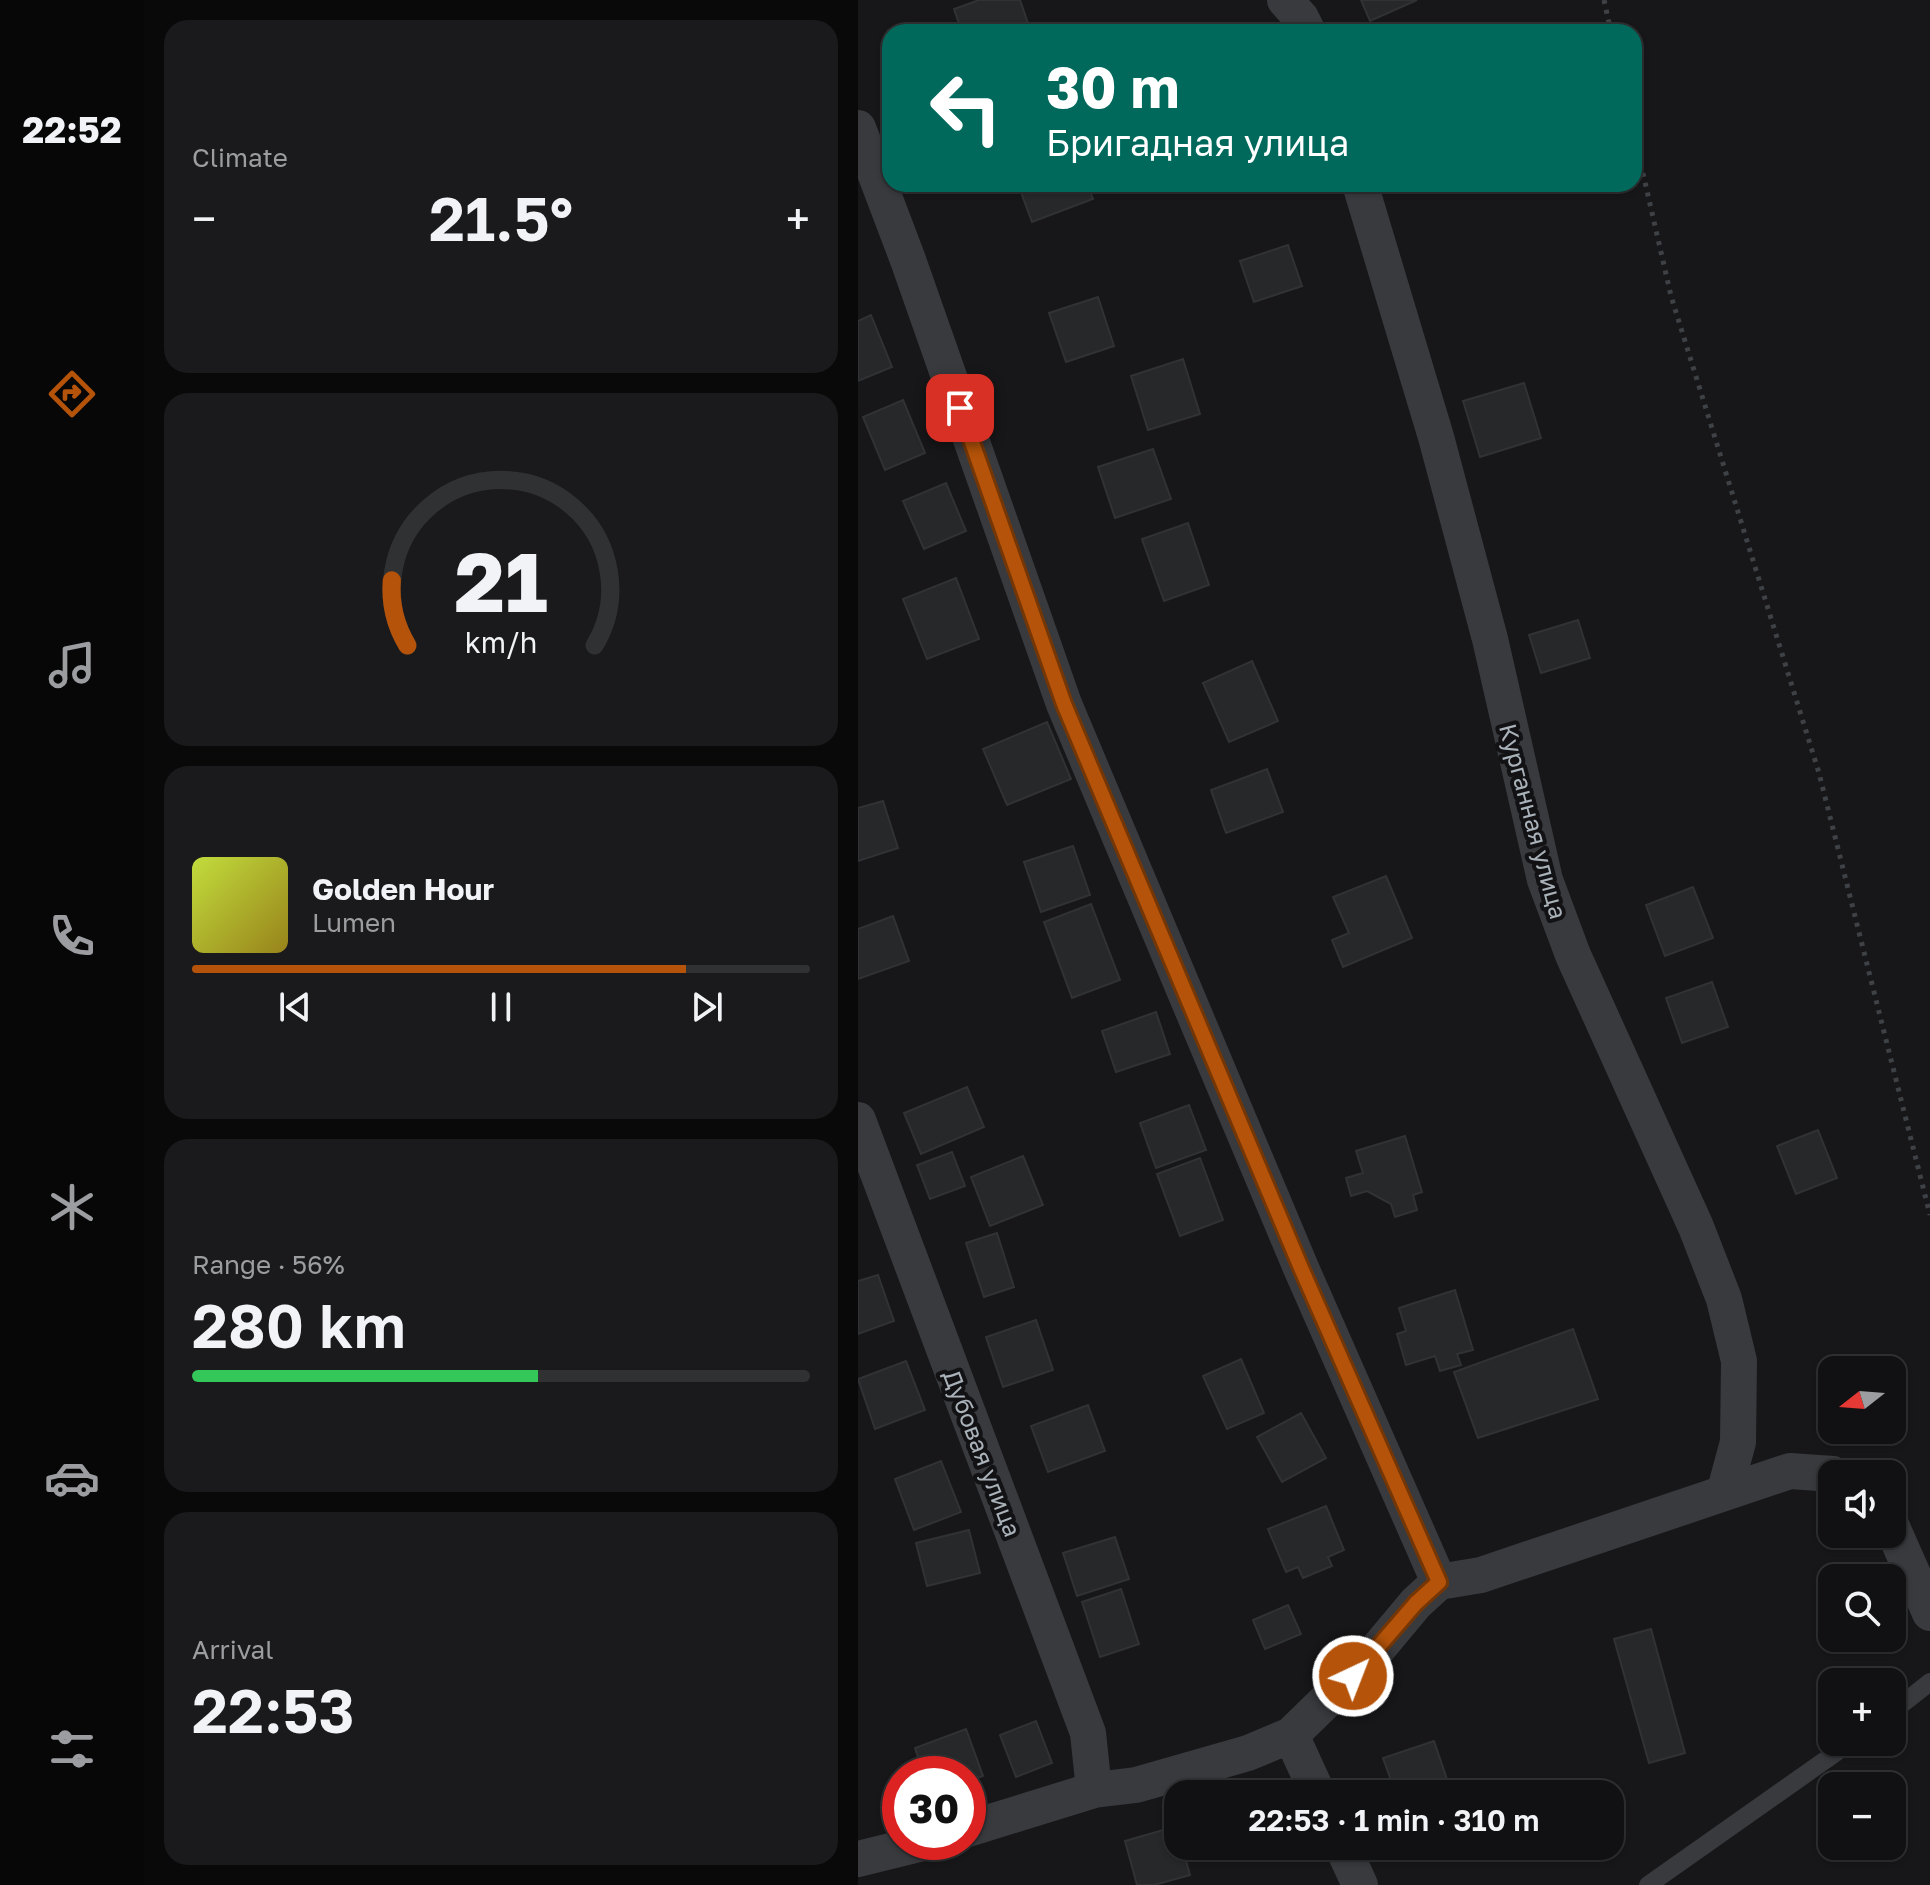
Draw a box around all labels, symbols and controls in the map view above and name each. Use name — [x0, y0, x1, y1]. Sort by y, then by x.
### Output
text: 30 m — [1046, 53, 1180, 120]
icon: left — [914, 56, 1018, 160]
text: 22:52 — [22, 108, 122, 151]
text: Бригадная улица — [1046, 121, 1349, 164]
text: Climate — [192, 142, 288, 173]
text: 21.5° — [429, 182, 573, 254]
text: − — [192, 192, 216, 245]
text: + — [786, 192, 810, 245]
icon: directions — [44, 366, 100, 422]
pin — [926, 374, 994, 442]
icon: arrive — [938, 386, 982, 430]
text: 21 — [454, 529, 548, 629]
text: km/h — [465, 625, 537, 659]
icon: music — [44, 637, 100, 693]
street label: Курганная улица — [1494, 720, 1574, 922]
text: Golden Hour — [312, 871, 494, 907]
text: Lumen — [312, 907, 396, 938]
icon: phone — [44, 908, 100, 964]
icon: previous — [273, 985, 317, 1029]
icon: pause — [479, 985, 523, 1029]
icon: next — [685, 985, 729, 1029]
icon: climate — [44, 1179, 100, 1235]
text: Range · 56% — [192, 1249, 345, 1280]
text: 280 km — [192, 1289, 406, 1361]
north arrow — [1818, 1356, 1906, 1444]
map controls — [1818, 1356, 1906, 1860]
street label: Дубовая улица — [938, 1366, 1028, 1540]
icon: car — [44, 1450, 100, 1506]
button: sound — [1818, 1460, 1906, 1548]
button: search — [1818, 1564, 1906, 1652]
text: Arrival — [192, 1634, 273, 1665]
position arrow — [1311, 1634, 1395, 1718]
button: + — [1818, 1668, 1906, 1756]
text: 22:53 — [192, 1674, 355, 1746]
icon: filters — [44, 1721, 100, 1777]
speed limit sign: 30 — [882, 1756, 986, 1860]
button: − — [1818, 1772, 1906, 1860]
text: 22:53 · 1 min · 310 m — [1248, 1802, 1540, 1838]

